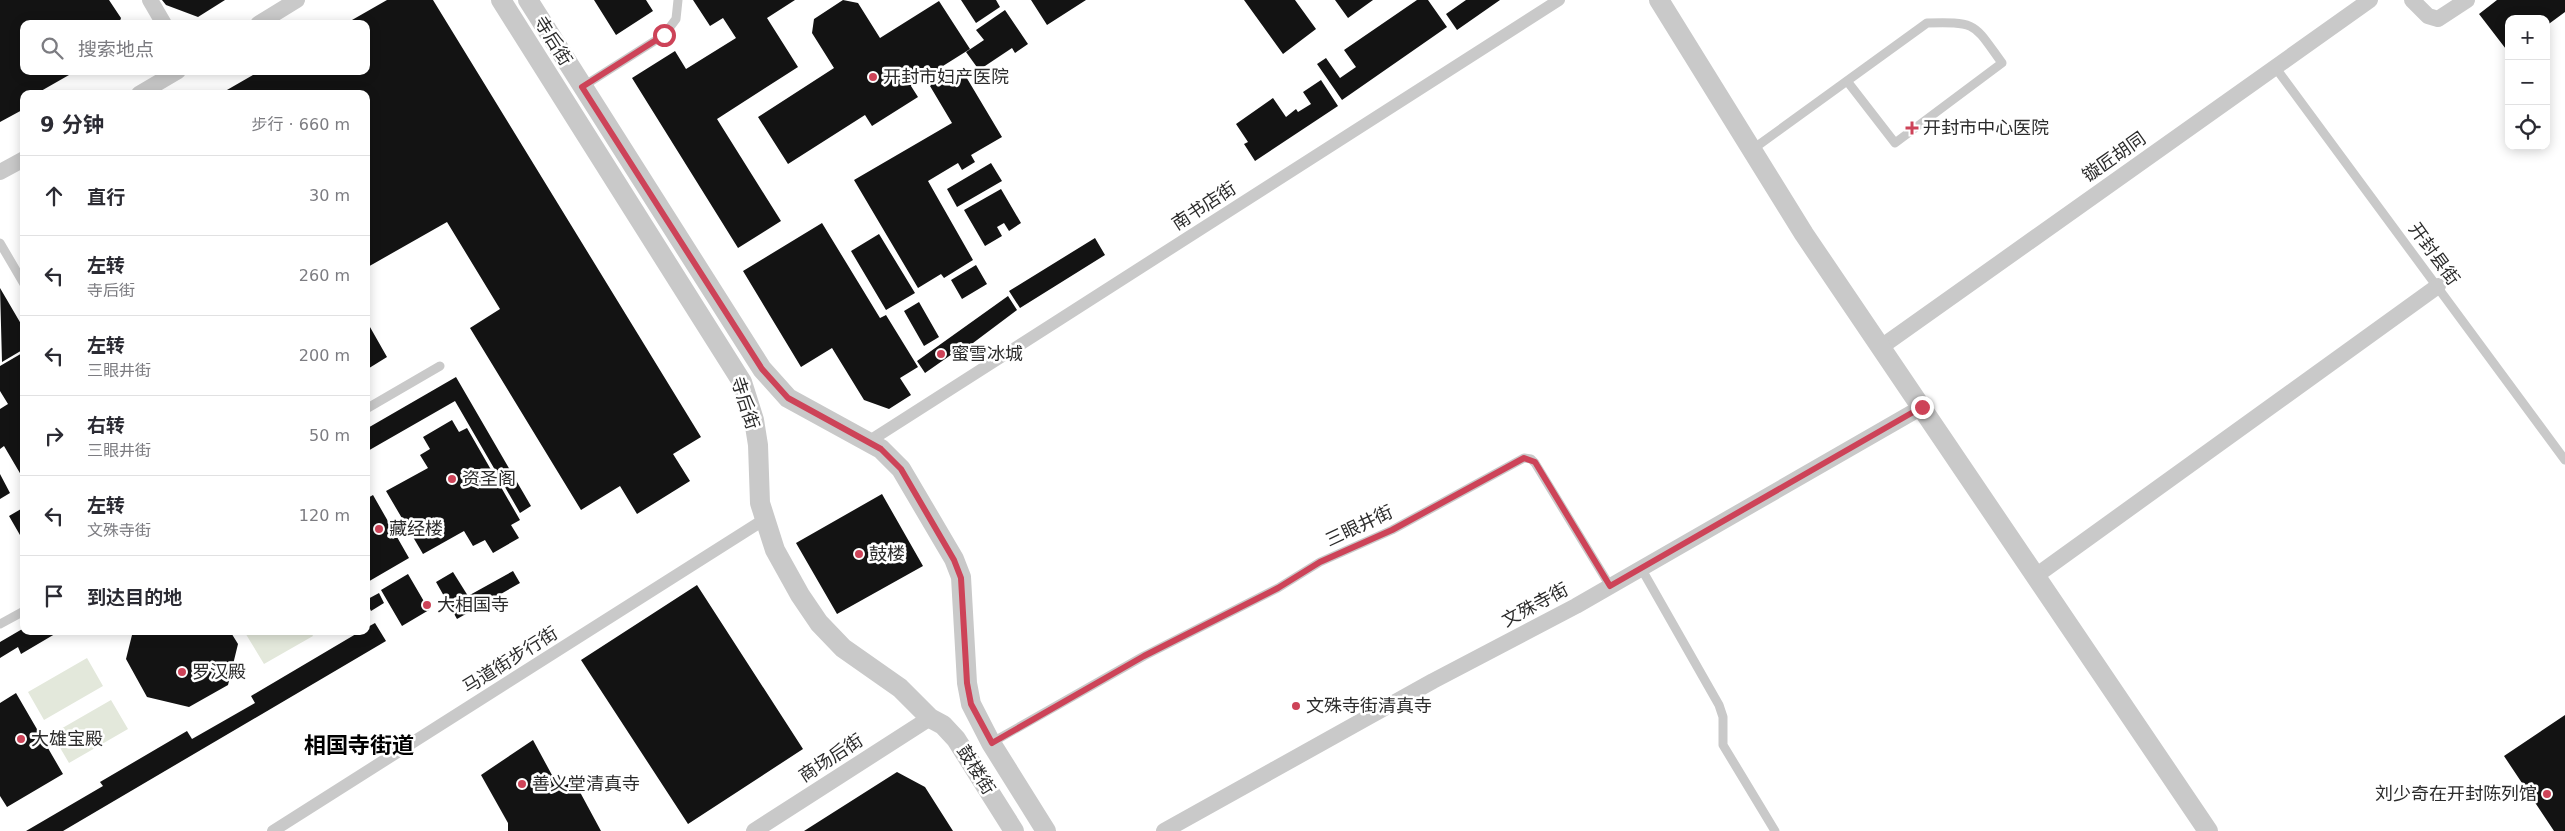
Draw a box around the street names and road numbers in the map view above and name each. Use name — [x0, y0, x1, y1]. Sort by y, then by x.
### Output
street label: 寺后街 — [530, 12, 577, 69]
street label: 镟匠胡同 — [2078, 127, 2149, 186]
street label: 南书店街 — [1168, 177, 1240, 234]
street label: 开封县街 — [2405, 218, 2464, 289]
street label: 寺后街 — [727, 374, 764, 432]
street label: 三眼井街 — [1322, 501, 1396, 550]
street label: 文殊寺街 — [1498, 578, 1571, 631]
street label: 马道街步行街 — [458, 622, 561, 697]
street label: 商场后街 — [795, 729, 867, 786]
street label: 鼓楼街 — [953, 741, 1000, 798]

